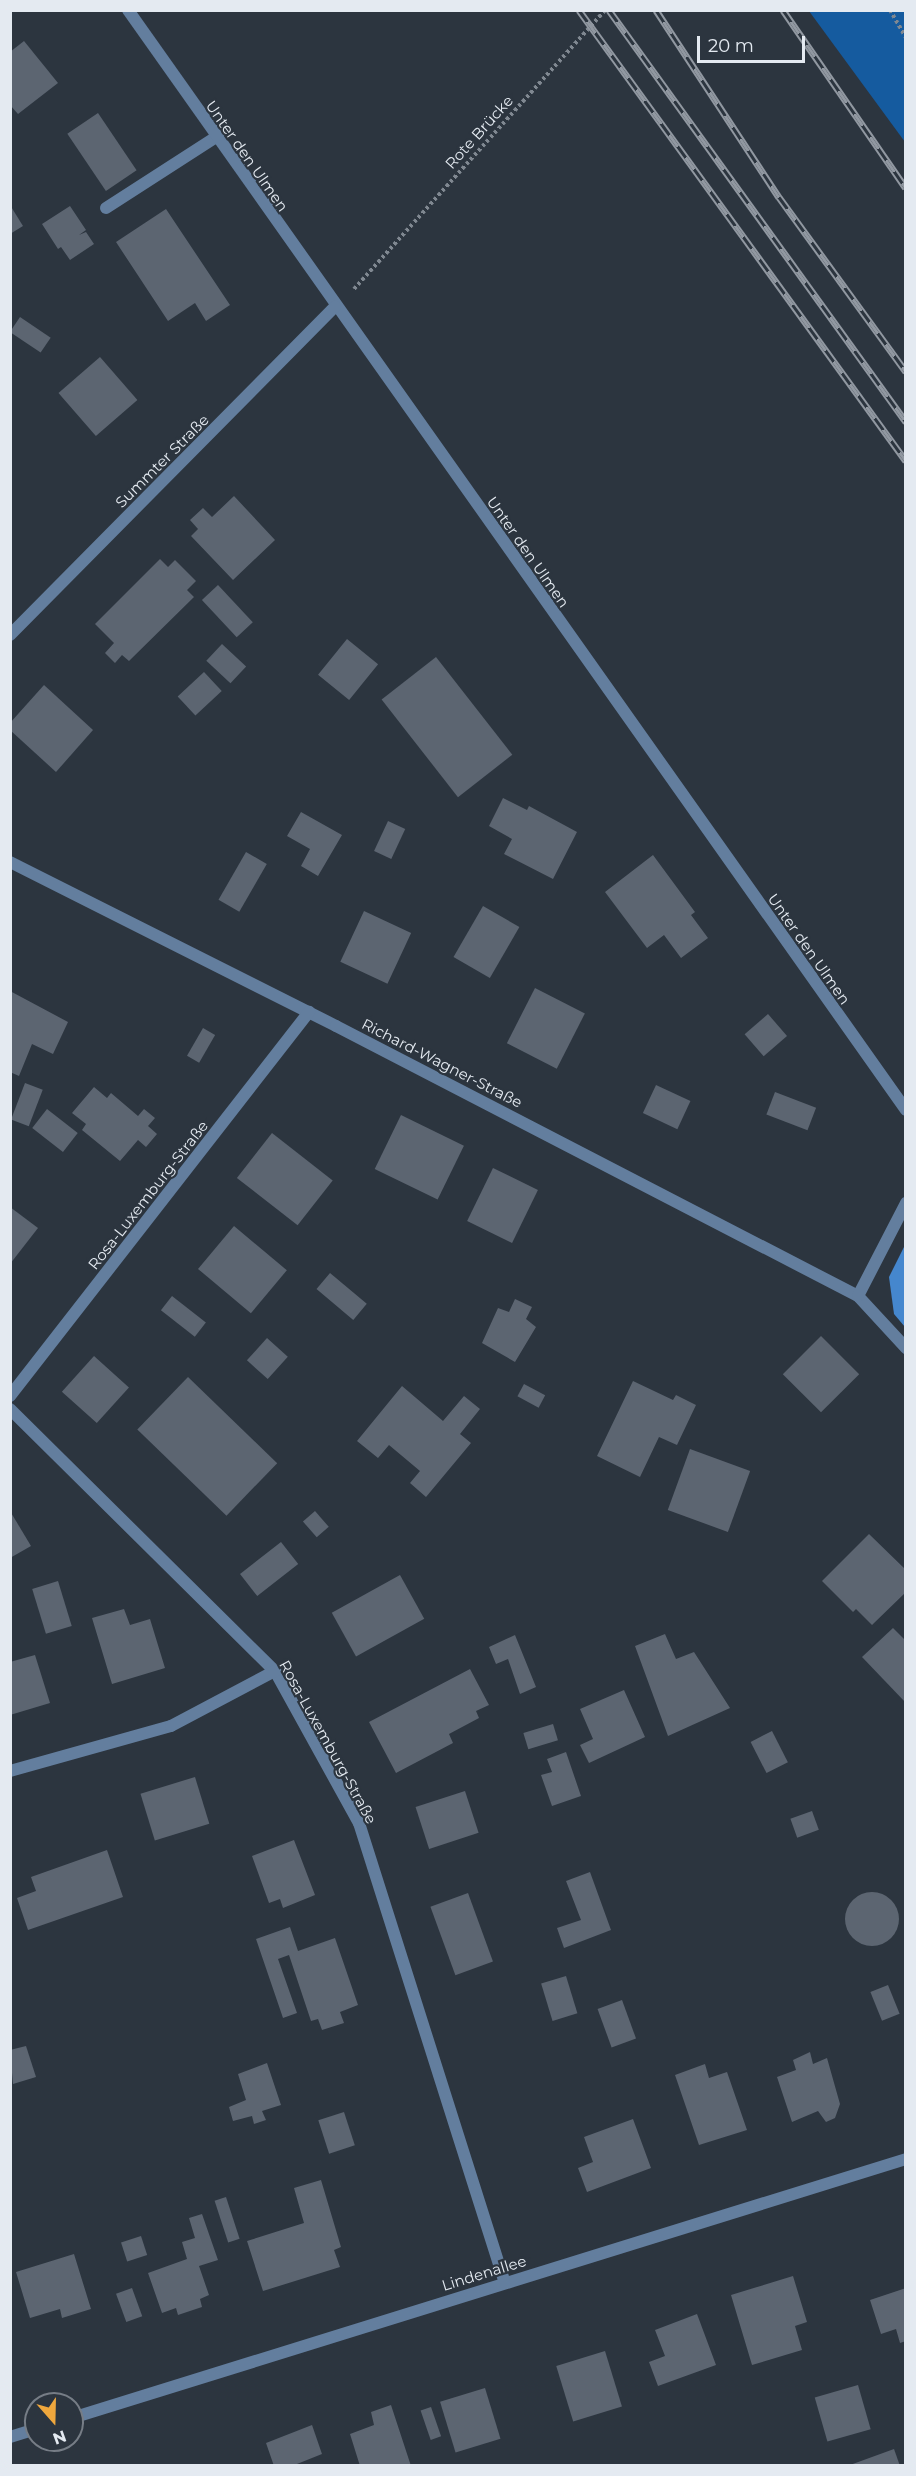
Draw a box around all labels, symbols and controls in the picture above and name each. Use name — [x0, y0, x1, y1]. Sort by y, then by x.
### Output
scale bar — [700, 24, 808, 62]
text: 20 m — [708, 35, 754, 57]
street label: Rote Brücke — [441, 92, 517, 172]
street label: Unter den Ulmen — [202, 97, 292, 215]
street label: Summter Straße — [112, 411, 212, 511]
street label: Unter den Ulmen — [483, 493, 573, 611]
street label: Unter den Ulmen — [764, 890, 854, 1008]
street label: Richard-Wagner-Straße — [359, 1015, 525, 1111]
street label: Rosa-Luxemburg-Straße — [84, 1117, 212, 1273]
street label: Rosa-Luxemburg-Straße — [275, 1657, 381, 1827]
street label: Lindenallee — [440, 2252, 528, 2294]
north arrow — [24, 2392, 84, 2452]
text: N — [50, 2426, 69, 2449]

